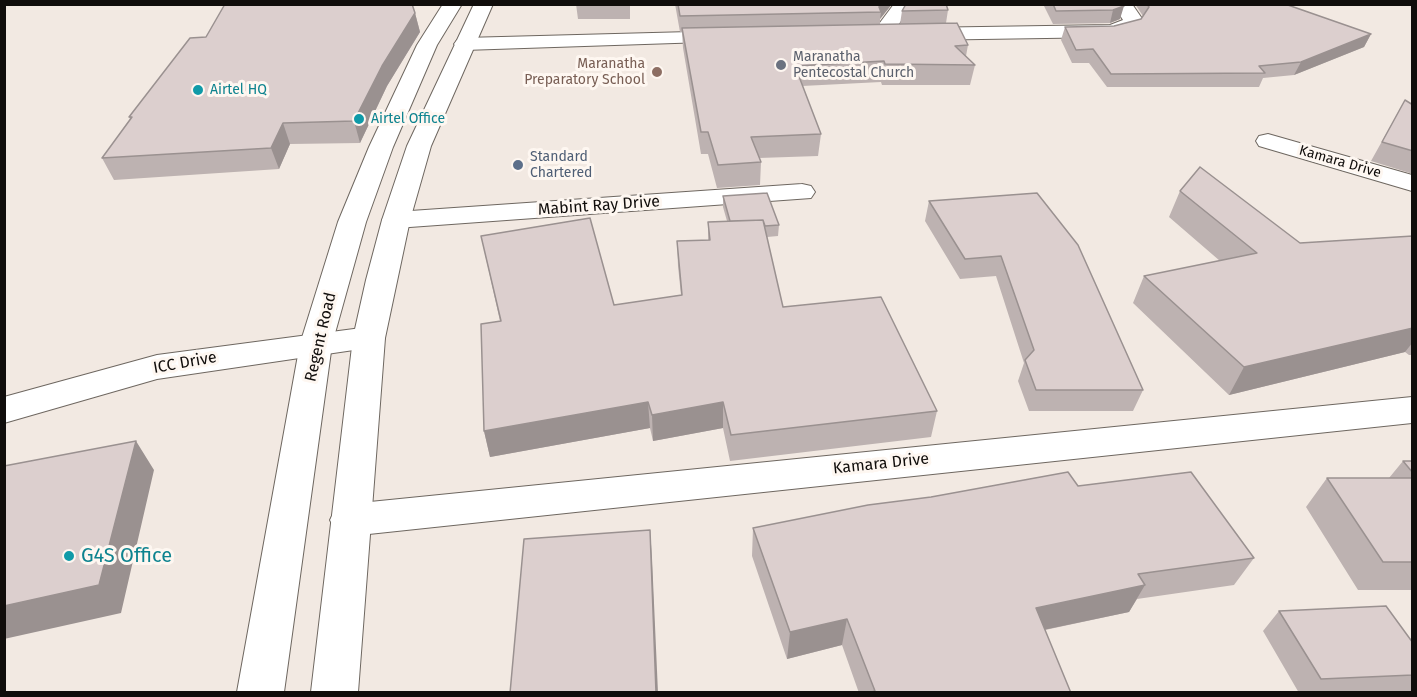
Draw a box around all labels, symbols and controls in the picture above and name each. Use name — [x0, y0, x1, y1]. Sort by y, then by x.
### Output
place label: Maranatha Pentecostal Church — [793, 49, 914, 82]
place label: Maranatha Preparatory School — [524, 56, 645, 88]
marker: Maranatha Pentecostal Church — [774, 58, 788, 72]
marker: Maranatha Preparatory School — [650, 65, 664, 79]
place label: Airtel HQ — [210, 82, 267, 98]
marker: Airtel HQ — [191, 83, 205, 97]
place label: Airtel Office — [371, 111, 445, 127]
marker: Airtel Office — [352, 112, 366, 126]
street label: Kamara Drive — [1297, 142, 1383, 182]
place label: Standard Chartered — [530, 149, 592, 182]
marker: Standard Chartered — [511, 158, 525, 172]
street label: Mabint Ray Drive — [537, 192, 661, 220]
street label: Regent Road — [301, 290, 341, 384]
street label: ICC Drive — [152, 348, 218, 378]
street label: Kamara Drive — [832, 449, 930, 479]
place label: G4S Office — [81, 544, 172, 568]
marker: G4S Office — [62, 549, 76, 563]

